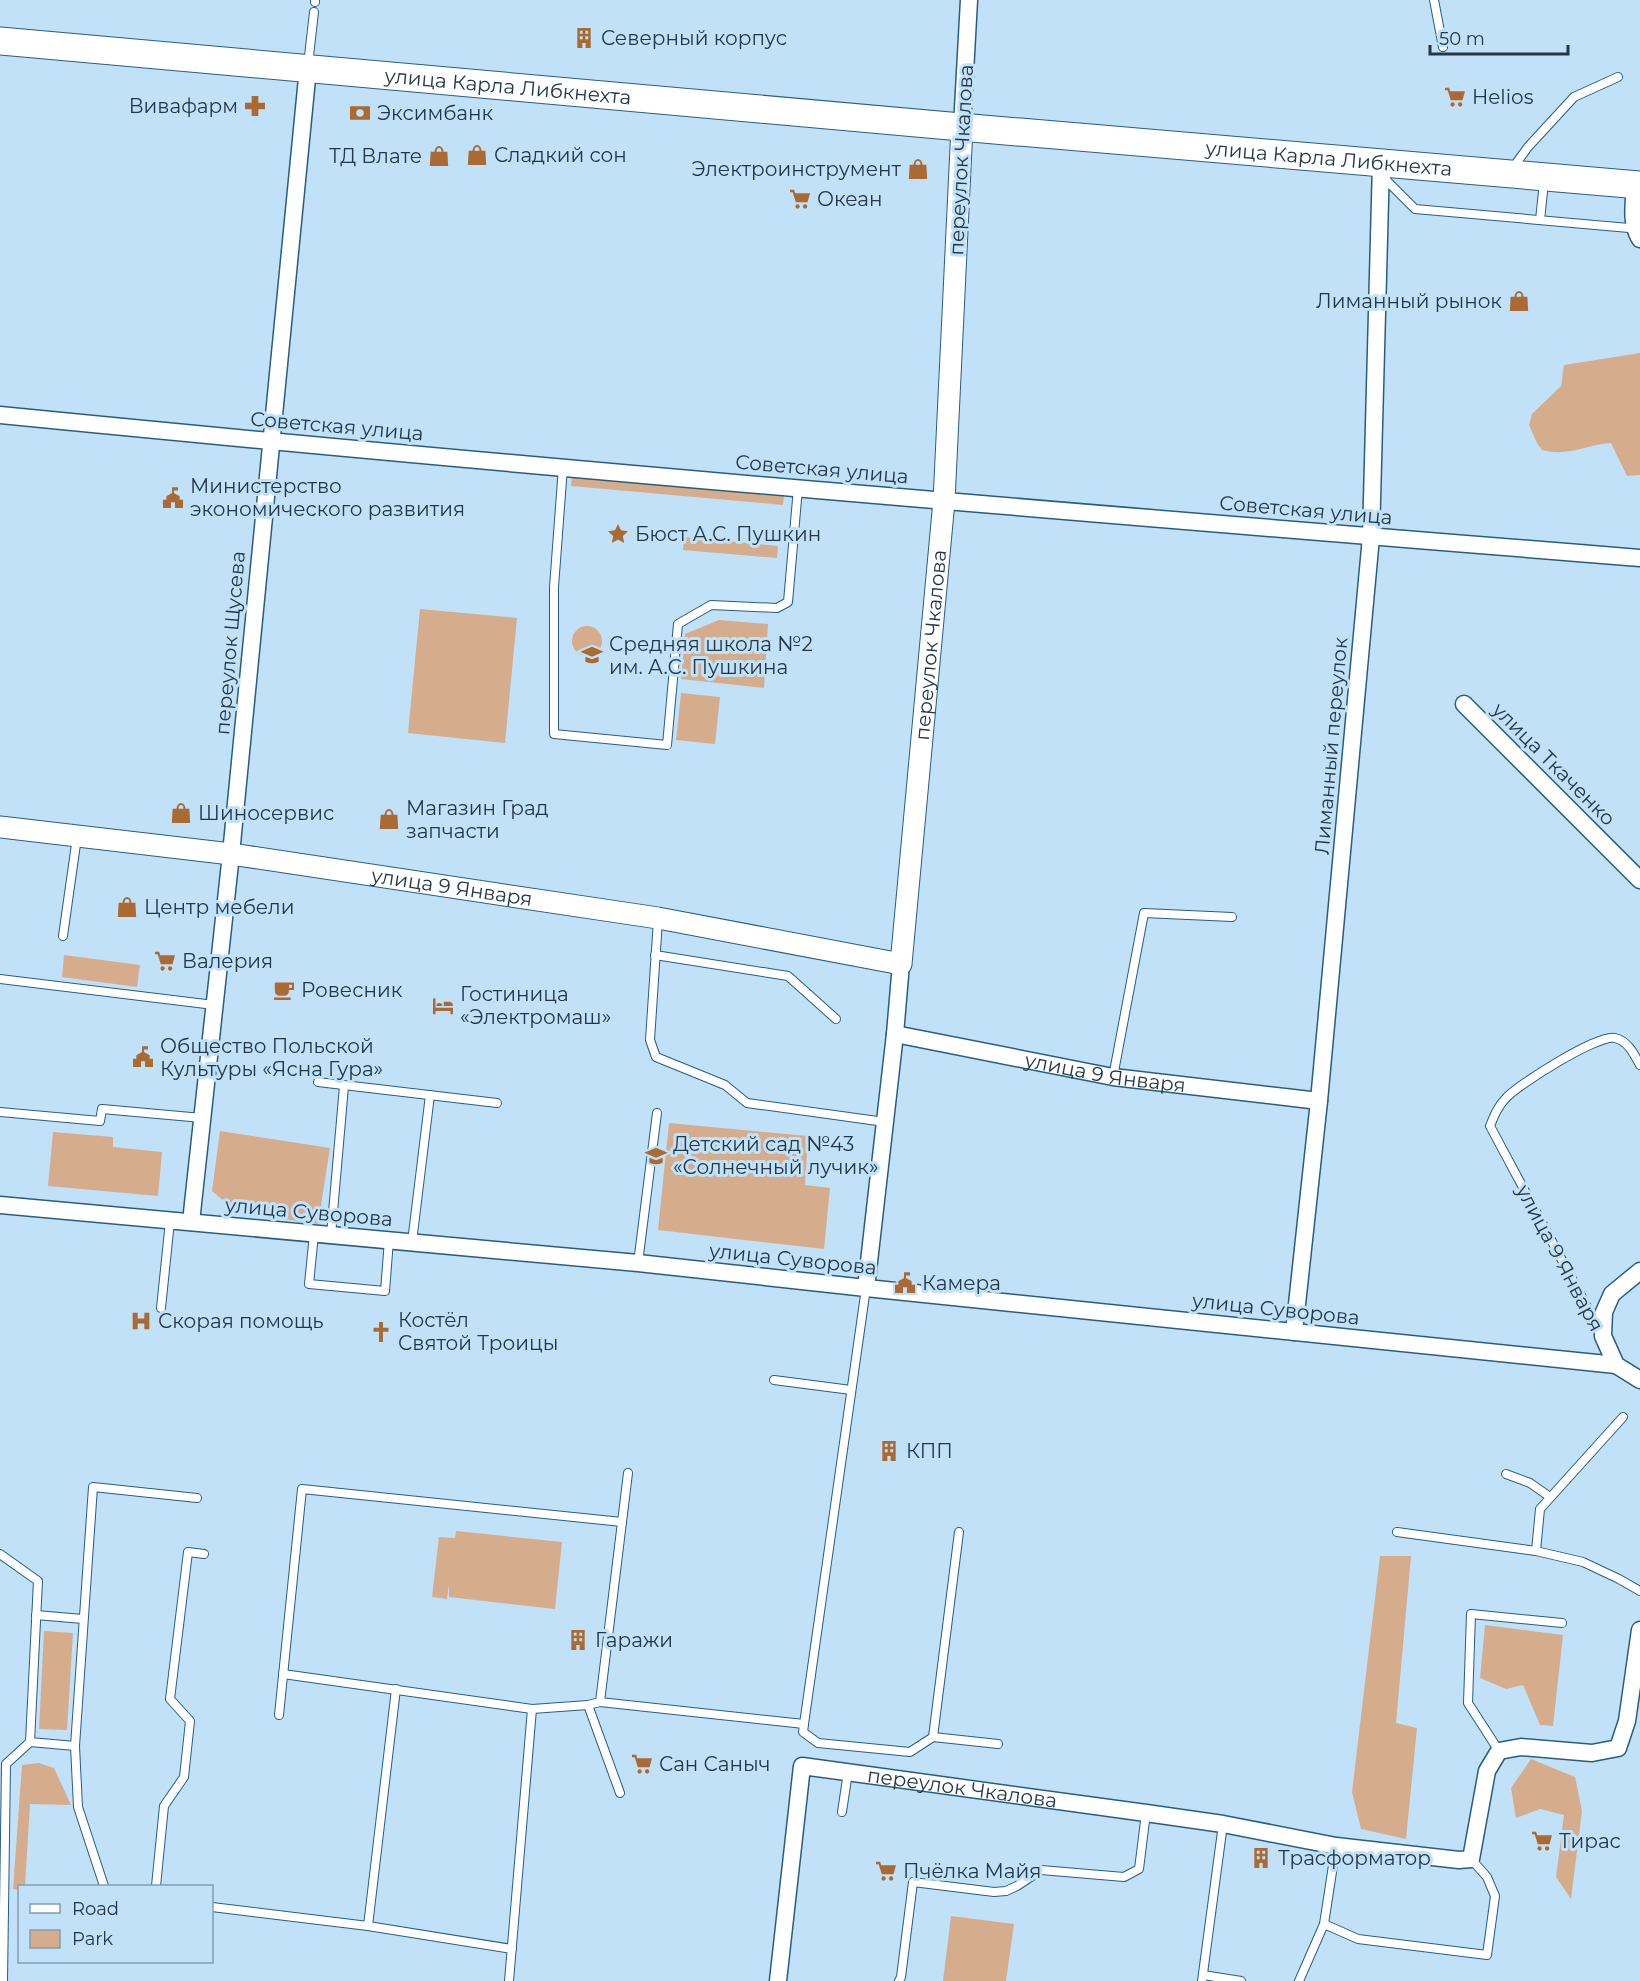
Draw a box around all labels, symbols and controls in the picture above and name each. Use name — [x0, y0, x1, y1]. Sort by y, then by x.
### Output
scale bar — [1430, 18, 1568, 56]
building icon: Северный корпус — [572, 26, 596, 50]
place label: Северный корпус — [601, 26, 787, 50]
text: 50 m — [1439, 28, 1485, 50]
street label: улица Карла Либкнехта — [383, 63, 632, 109]
street label: переулок Чкалова — [944, 64, 978, 256]
supermarket icon: Helios — [1443, 85, 1467, 109]
place label: Helios — [1472, 85, 1534, 109]
place label: Вивафарм — [129, 94, 238, 118]
pharmacy icon: Вивафарм — [243, 94, 267, 118]
bank icon: Эксимбанк — [348, 101, 372, 125]
place label: Эксимбанк — [377, 101, 493, 125]
street label: улица Карла Либкнехта — [1203, 136, 1453, 181]
shop icon: Сладкий сон — [465, 143, 489, 167]
place label: Сладкий сон — [494, 143, 627, 167]
place label: ТД Влате — [329, 144, 422, 168]
shop icon: ТД Влате — [427, 144, 451, 168]
place label: Электроинструмент — [691, 157, 902, 181]
shop icon: Электроинструмент — [906, 157, 930, 181]
supermarket icon: Океан — [788, 187, 812, 211]
place label: Океан — [817, 187, 883, 211]
place label: Лиманный рынок — [1316, 289, 1502, 313]
shop icon: Лиманный рынок — [1507, 289, 1531, 313]
street label: Советская улица — [249, 406, 425, 446]
street label: Советская улица — [734, 449, 910, 489]
place label: Министерство экономического развития — [190, 474, 465, 521]
public building icon: Министерство экономического развития — [161, 486, 185, 510]
street label: Советская улица — [1218, 490, 1394, 530]
place icon: Бюст А.С. Пушкин — [606, 522, 630, 546]
place label: Бюст А.С. Пушкин — [635, 522, 821, 546]
street label: переулок Чкалова — [910, 549, 951, 741]
street label: переулок Щусева — [210, 550, 250, 736]
place label: Средняя школа №2 им. А.С. Пушкина — [609, 632, 813, 679]
street label: Лиманный переулок — [1310, 636, 1352, 856]
school or university icon: Средняя школа №2 им. А.С. Пушкина — [580, 643, 604, 667]
street label: улица Ткаченко — [1487, 697, 1620, 830]
place label: Магазин Град запчасти — [406, 796, 549, 843]
shop icon: Шиносервис — [169, 801, 193, 825]
place label: Шиносервис — [198, 801, 334, 825]
shop icon: Магазин Град запчасти — [377, 807, 401, 831]
street label: улица 9 Января — [369, 863, 534, 911]
shop icon: Центр мебели — [115, 895, 139, 919]
place label: Центр мебели — [144, 895, 294, 919]
supermarket icon: Валерия — [153, 949, 177, 973]
place label: Валерия — [182, 949, 273, 973]
cafe icon: Ровесник — [272, 978, 296, 1002]
place label: Ровесник — [301, 978, 403, 1002]
place label: Гостиница «Электромаш» — [460, 982, 611, 1029]
hotel icon: Гостиница «Электромаш» — [431, 994, 455, 1018]
place label: Общество Польской Культуры «Ясна Гура» — [160, 1034, 383, 1081]
public building icon: Общество Польской Культуры «Ясна Гура» — [131, 1045, 155, 1069]
street label: улица 9 Января — [1022, 1048, 1187, 1097]
place label: Детский сад №43 «Солнечный лучик» — [673, 1132, 878, 1179]
school or university icon: Детский сад №43 «Солнечный лучик» — [644, 1144, 668, 1168]
street label: улица 9 Января — [1511, 1180, 1609, 1335]
street label: улица Суворова — [223, 1193, 394, 1231]
street label: улица Суворова — [707, 1238, 878, 1280]
public building icon: Камера — [893, 1271, 917, 1295]
place label: Камера — [922, 1271, 1001, 1295]
street label: улица Суворова — [1190, 1288, 1361, 1330]
place label: Костёл Святой Троицы — [398, 1308, 558, 1355]
hospital icon: Скорая помощь — [129, 1309, 153, 1333]
place label: Скорая помощь — [158, 1309, 324, 1333]
church icon: Костёл Святой Троицы — [369, 1320, 393, 1344]
building icon: КПП — [877, 1439, 901, 1463]
place label: КПП — [906, 1439, 953, 1463]
building icon: Гаражи — [566, 1628, 590, 1652]
place label: Гаражи — [595, 1628, 673, 1652]
supermarket icon: Сан Саныч — [630, 1752, 654, 1776]
place label: Сан Саныч — [659, 1752, 771, 1776]
street label: переулок Чкалова — [866, 1763, 1059, 1813]
supermarket icon: Тирас — [1530, 1829, 1554, 1853]
place label: Тирас — [1559, 1829, 1621, 1853]
building icon: Трасформатор — [1249, 1846, 1273, 1870]
place label: Трасформатор — [1278, 1846, 1431, 1870]
supermarket icon: Пчёлка Майя — [874, 1859, 898, 1883]
place label: Пчёлка Майя — [903, 1859, 1041, 1883]
legend — [18, 1885, 213, 1963]
text: Road — [72, 1898, 119, 1920]
text: Park — [72, 1928, 113, 1950]

